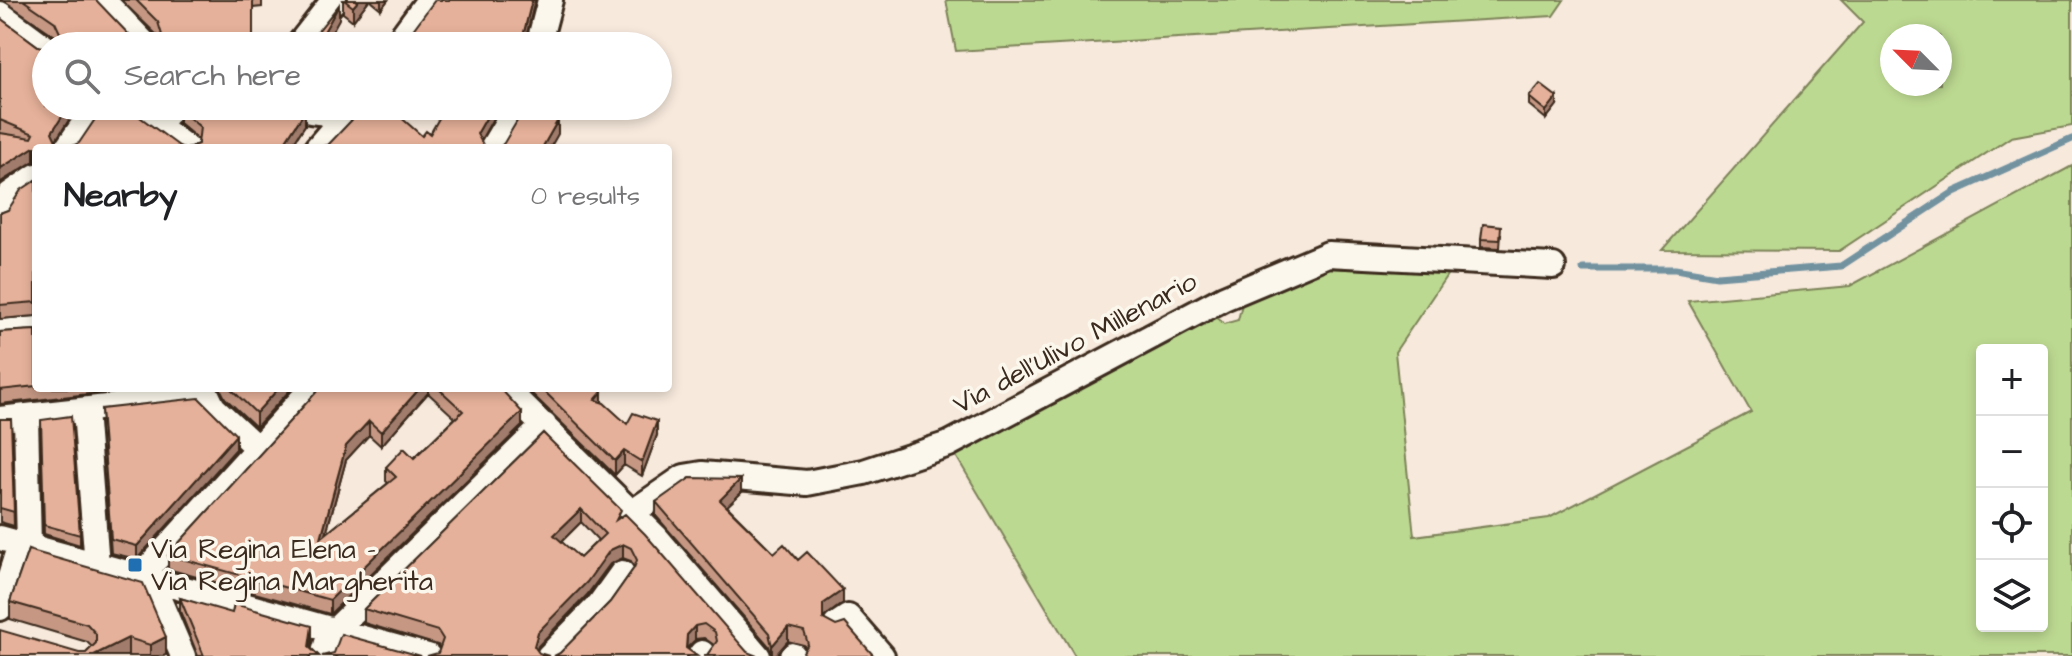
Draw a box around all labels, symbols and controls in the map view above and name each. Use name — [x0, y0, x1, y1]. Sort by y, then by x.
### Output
north arrow — [1880, 24, 1952, 96]
search box — [32, 32, 672, 120]
icon: search — [60, 54, 104, 98]
text: Search here — [124, 55, 301, 97]
text: Nearby — [64, 172, 178, 220]
text: 0 results — [531, 178, 640, 214]
street label: Via dell'Ulivo Millenario — [946, 262, 1204, 424]
map controls — [1976, 344, 2048, 632]
button: + — [1976, 344, 2048, 416]
button: − — [1976, 416, 2048, 488]
button: locate — [1976, 488, 2048, 560]
place label: Via Regina Elena - Via Regina Margherita — [151, 530, 433, 602]
marker: Via Regina Elena - Via Regina Margherita — [126, 556, 144, 574]
button: layers — [1976, 560, 2048, 632]

